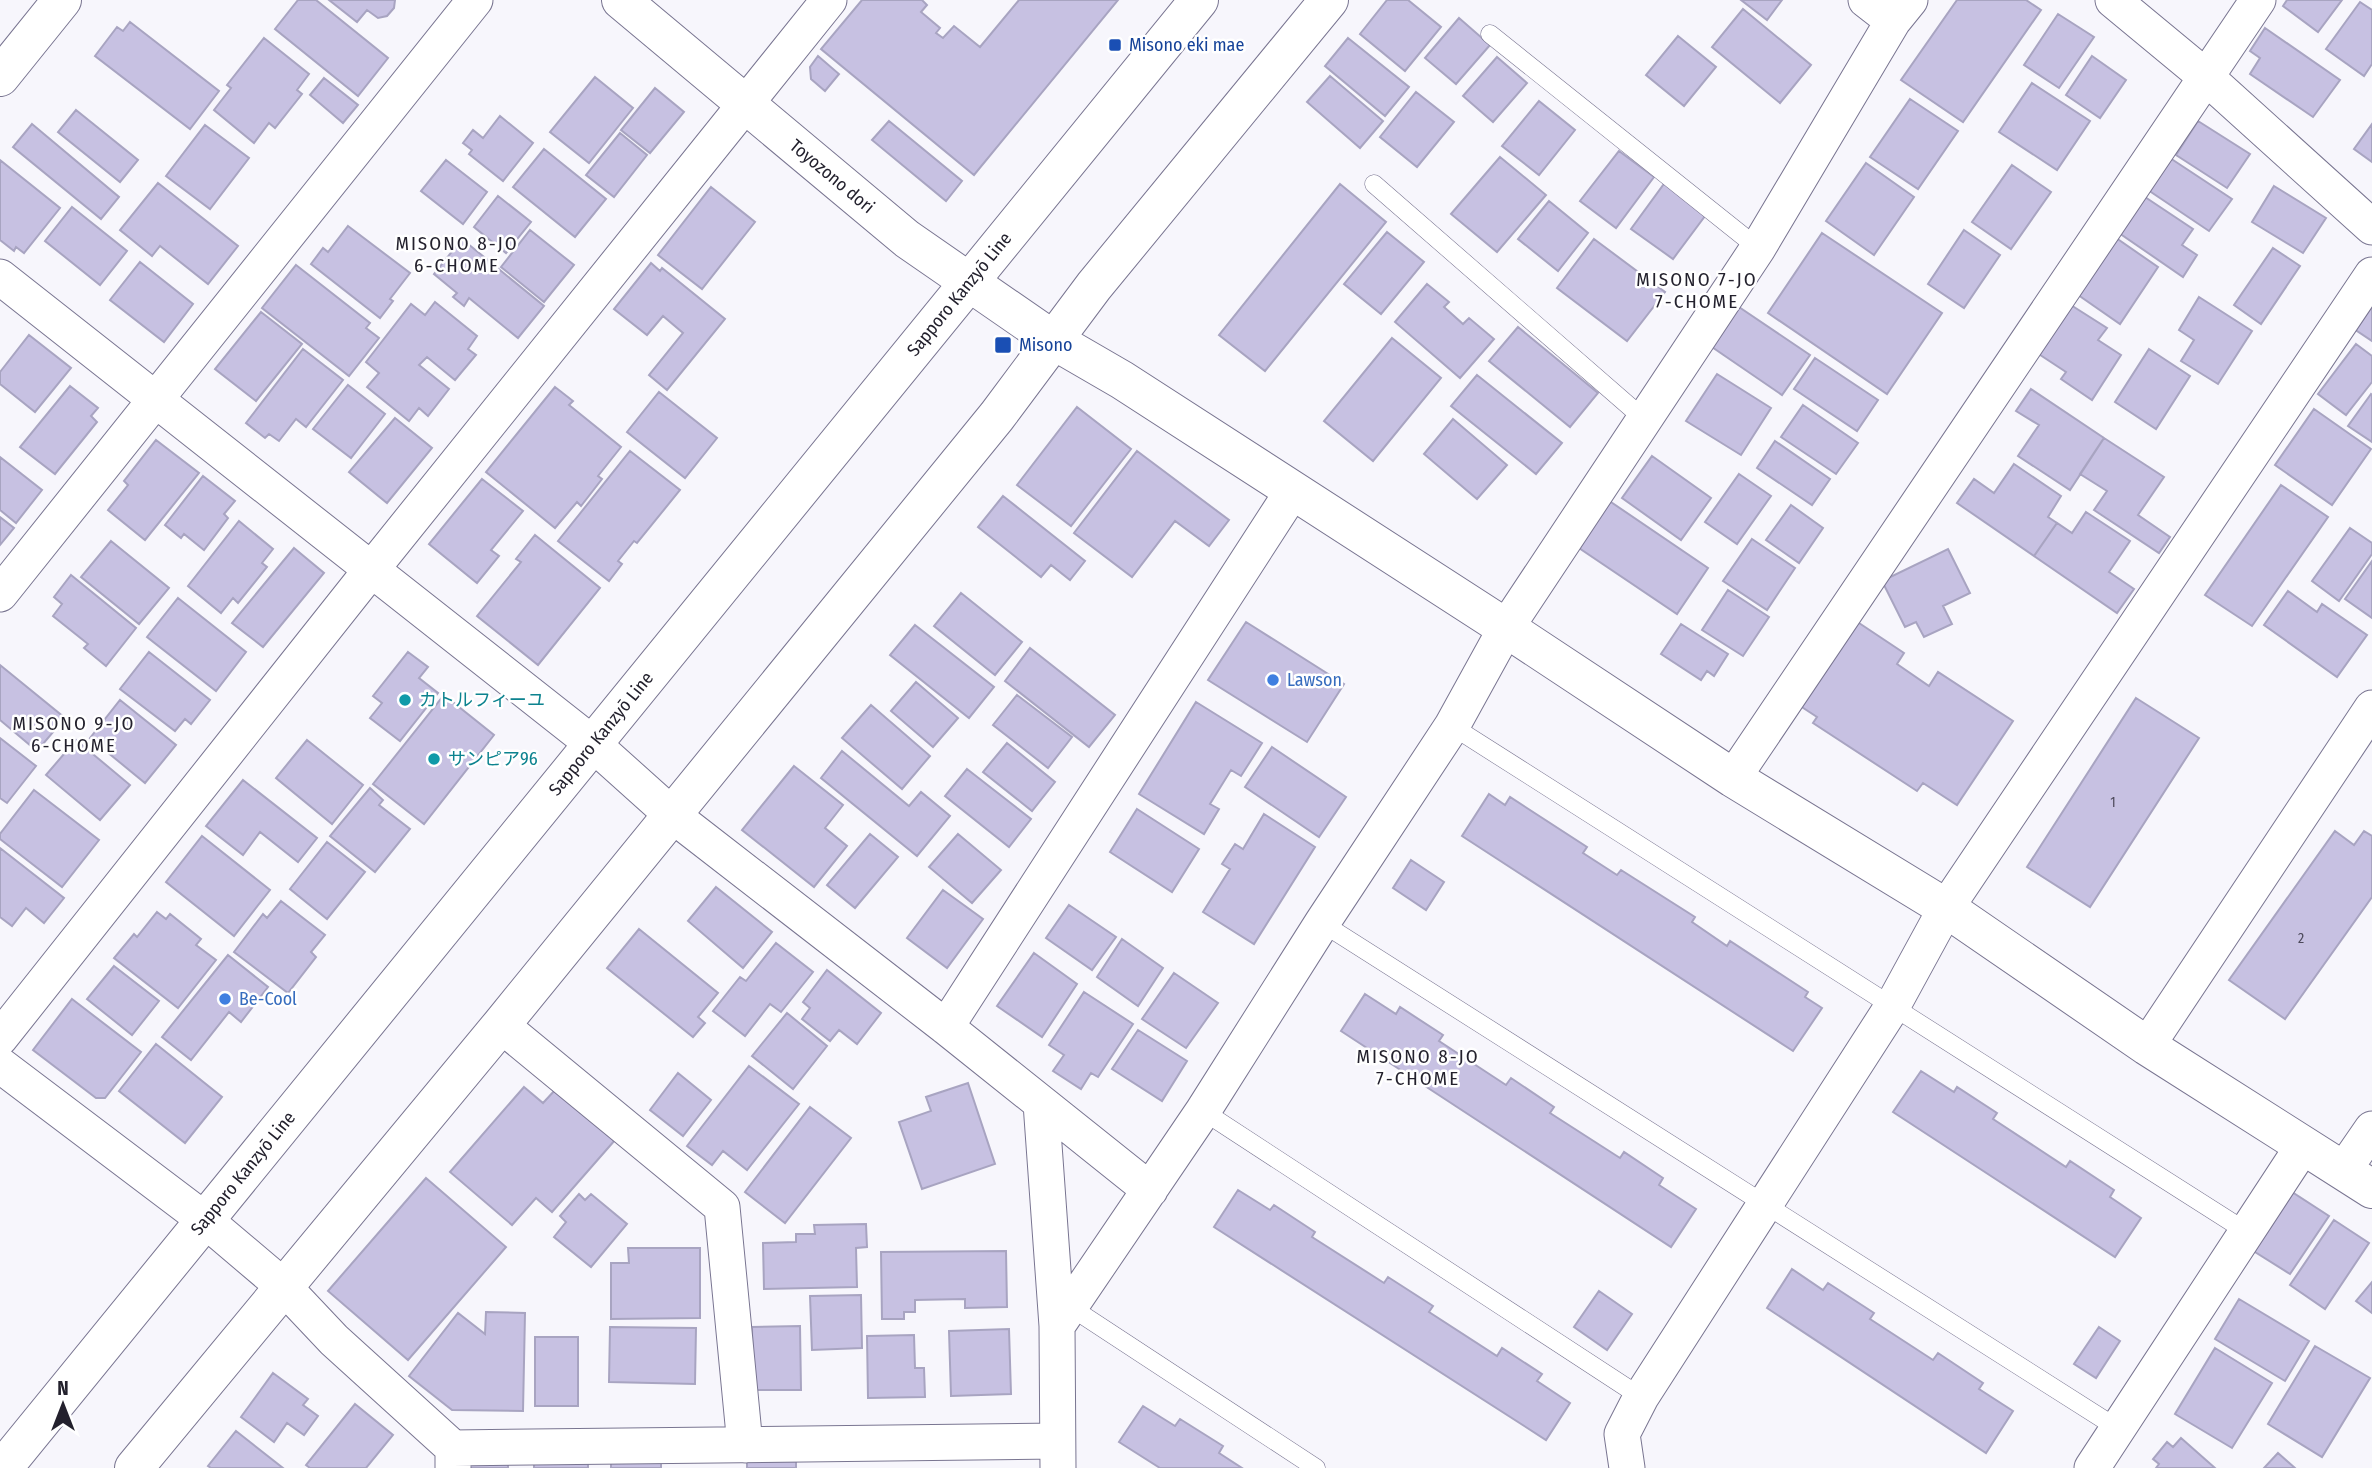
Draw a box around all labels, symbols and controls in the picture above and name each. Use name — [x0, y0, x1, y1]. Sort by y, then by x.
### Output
place label: Misono eki mae — [1129, 34, 1244, 56]
marker: Misono eki mae — [1107, 37, 1123, 53]
street label: Toyozono dori — [785, 135, 879, 218]
street label: Sapporo Kanzyō Line — [902, 228, 1016, 361]
district label: MISONO 8-JO 6-CHOME — [395, 232, 519, 277]
district label: MISONO 7-JO 7-CHOME — [1636, 268, 1758, 313]
place label: Misono — [1019, 334, 1072, 356]
marker: Misono — [993, 335, 1013, 355]
street label: Sapporo Kanzyō Line — [544, 667, 658, 800]
place label: Lawson — [1287, 669, 1342, 691]
marker: Lawson — [1265, 672, 1281, 688]
place label: カトルフィーユ — [419, 689, 545, 711]
marker: カトルフィーユ — [397, 692, 413, 708]
district label: MISONO 9-JO 6-CHOME — [13, 712, 135, 757]
place label: サンピア96 — [448, 748, 538, 770]
marker: サンピア96 — [426, 751, 442, 767]
house number: 1 — [2110, 794, 2116, 811]
house number: 2 — [2298, 930, 2304, 947]
place label: Be-Cool — [239, 988, 297, 1010]
marker: Be-Cool — [217, 991, 233, 1007]
district label: MISONO 8-JO 7-CHOME — [1356, 1045, 1480, 1090]
street label: Sapporo Kanzyō Line — [186, 1107, 300, 1240]
north arrow — [28, 1370, 98, 1440]
text: N — [57, 1377, 69, 1400]

